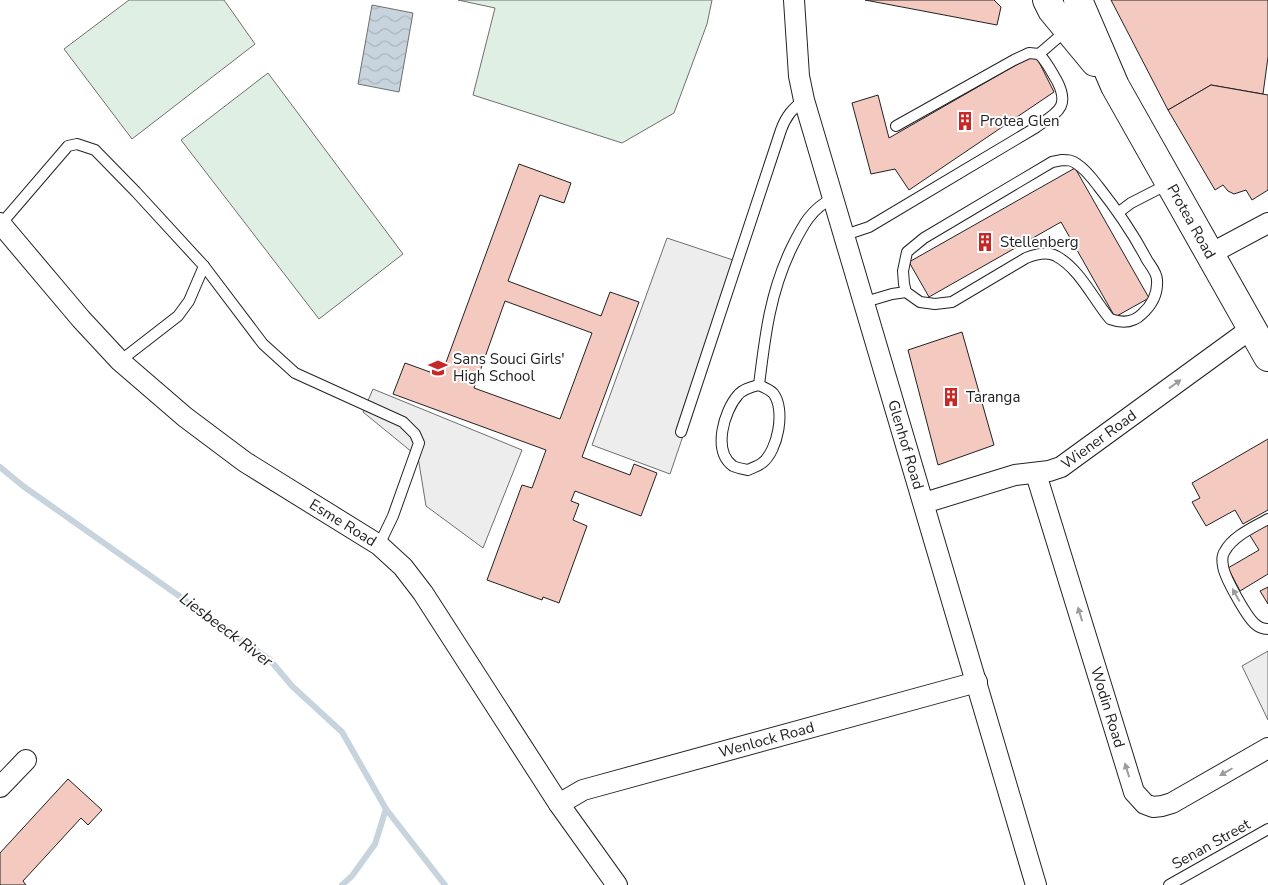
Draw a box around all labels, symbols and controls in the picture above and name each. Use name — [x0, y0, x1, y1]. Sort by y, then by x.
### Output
building icon: Protea Glen — [954, 110, 976, 132]
place label: Protea Glen — [980, 111, 1060, 131]
street label: Protea Road — [1162, 180, 1220, 262]
building icon: Stellenberg — [974, 231, 996, 253]
place label: Stellenberg — [1000, 232, 1078, 252]
place label: Sans Souci Girls' High School — [453, 349, 565, 386]
school or university icon: Sans Souci Girls' High School — [427, 357, 449, 379]
one-way arrow — [1168, 379, 1182, 389]
building icon: Taranga — [940, 386, 962, 408]
place label: Taranga — [966, 387, 1020, 407]
street label: Glenhof Road — [883, 397, 929, 492]
street label: Wiener Road — [1057, 405, 1141, 474]
street label: Esme Road — [306, 494, 380, 551]
water label: Liesbeeck River — [175, 588, 278, 673]
one-way arrow — [1232, 588, 1241, 602]
one-way arrow — [1075, 607, 1083, 622]
street label: Wodin Road — [1086, 664, 1130, 750]
street label: Wenlock Road — [716, 717, 816, 762]
one-way arrow — [1123, 762, 1131, 777]
one-way arrow — [1219, 768, 1232, 777]
street label: Senan Street — [1168, 814, 1255, 874]

